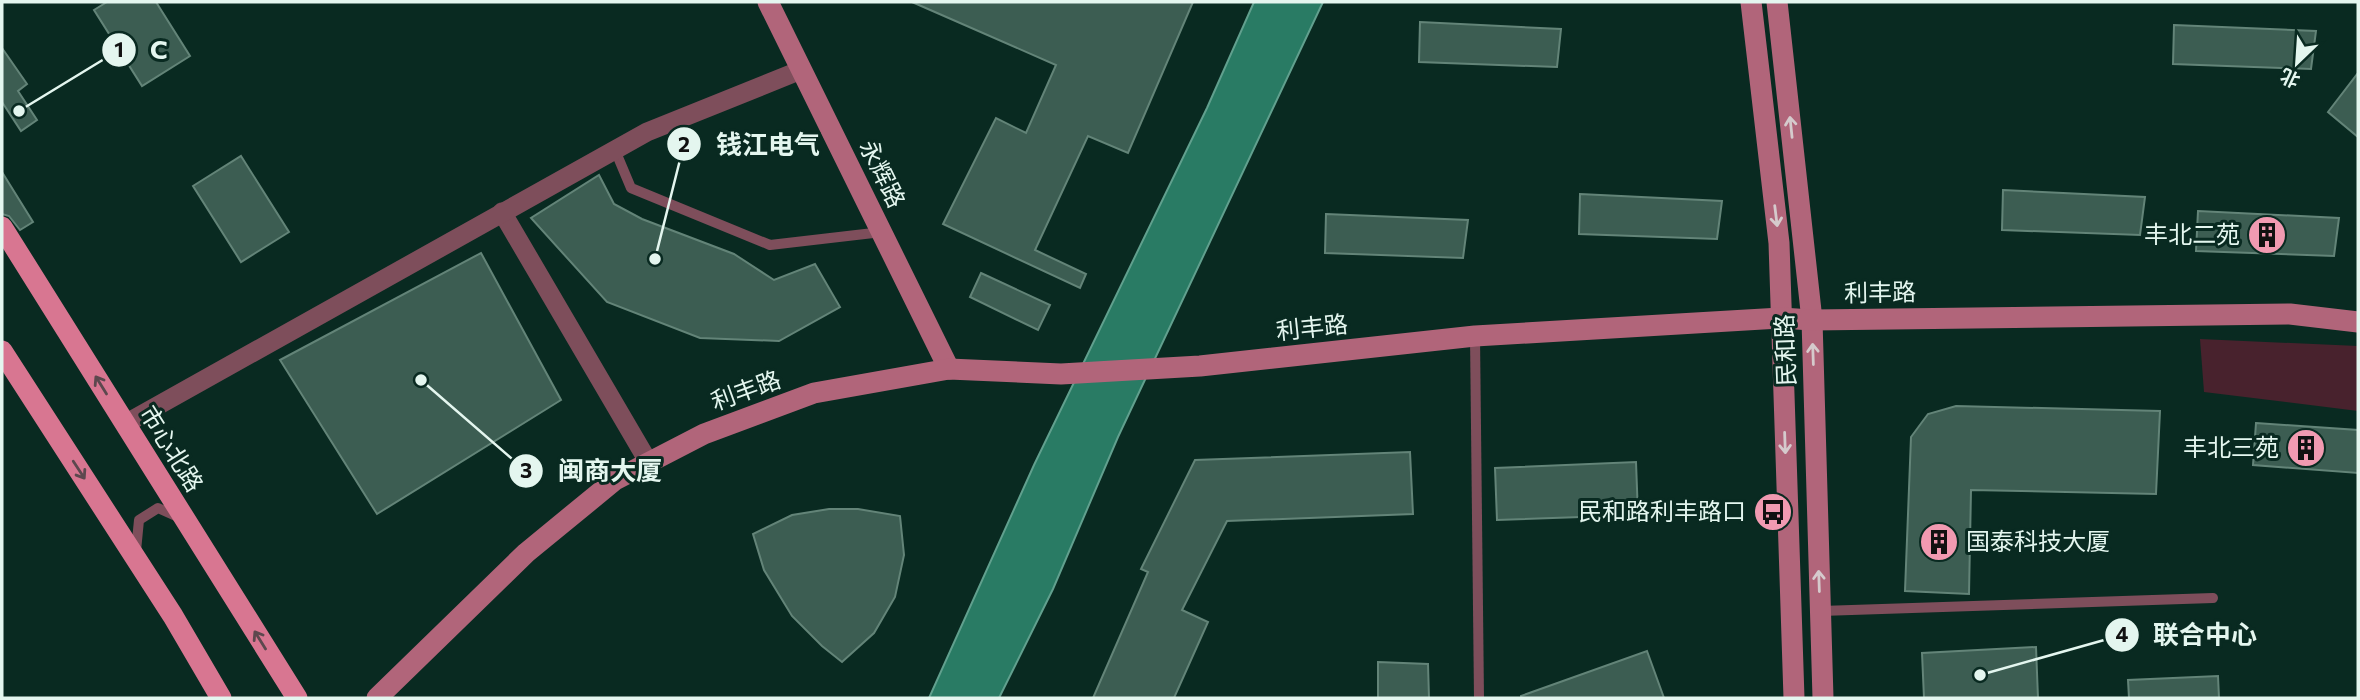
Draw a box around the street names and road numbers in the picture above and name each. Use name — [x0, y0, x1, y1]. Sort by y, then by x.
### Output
street label: 永辉路 — [855, 135, 912, 212]
street label: 利丰路 — [1844, 276, 1916, 307]
street label: 利丰路 — [1275, 308, 1349, 345]
street label: 民和路 — [1769, 314, 1800, 387]
street label: 利丰路 — [707, 364, 784, 416]
street label: 市心北路 — [135, 400, 210, 497]

